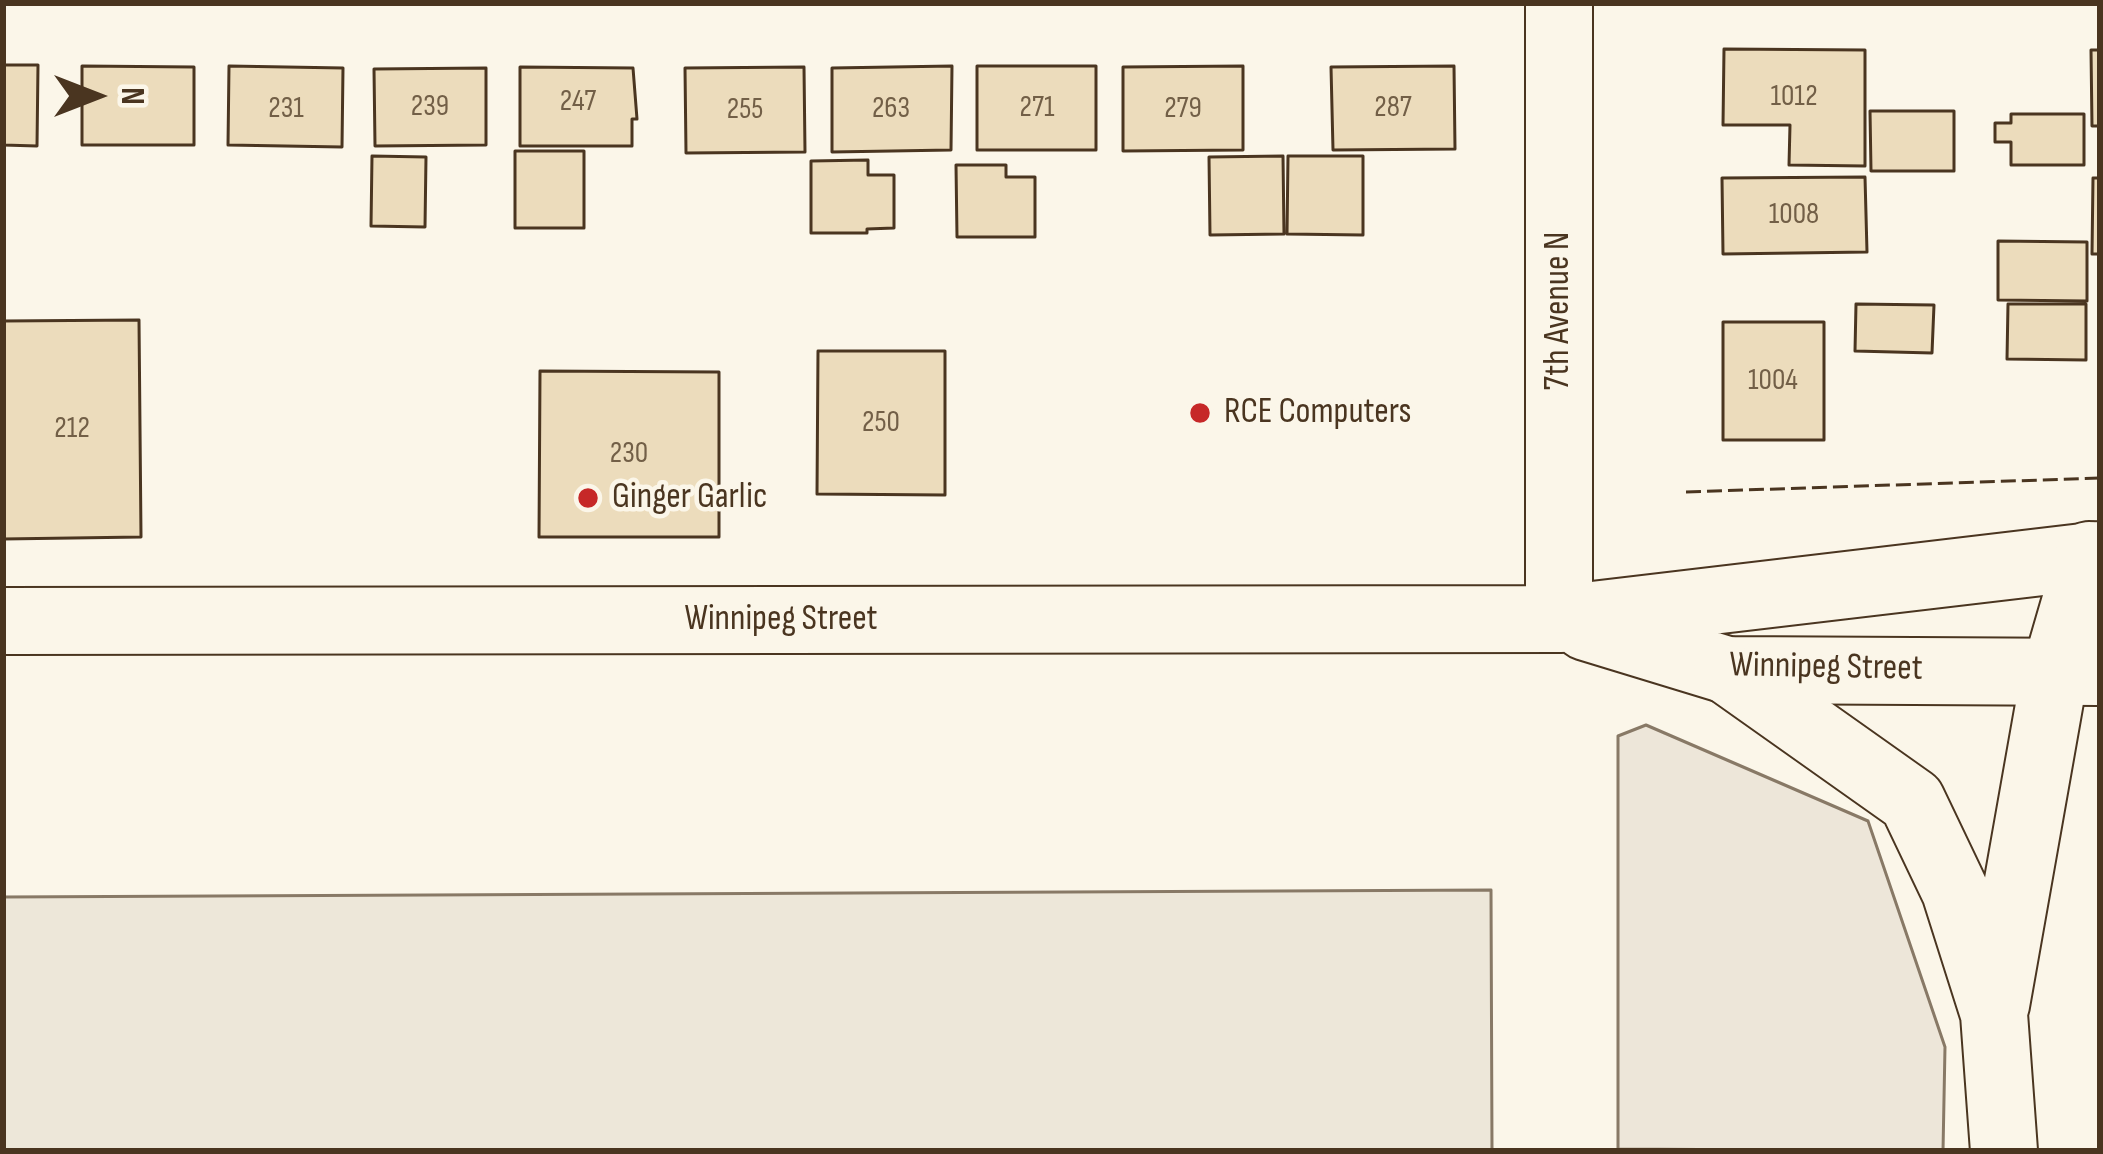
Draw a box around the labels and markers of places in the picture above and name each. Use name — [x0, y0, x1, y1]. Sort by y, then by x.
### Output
place label: RCE Computers — [1224, 391, 1411, 435]
marker: RCE Computers — [1187, 400, 1213, 426]
place label: Ginger Garlic — [612, 476, 767, 520]
marker: Ginger Garlic — [575, 485, 601, 511]

